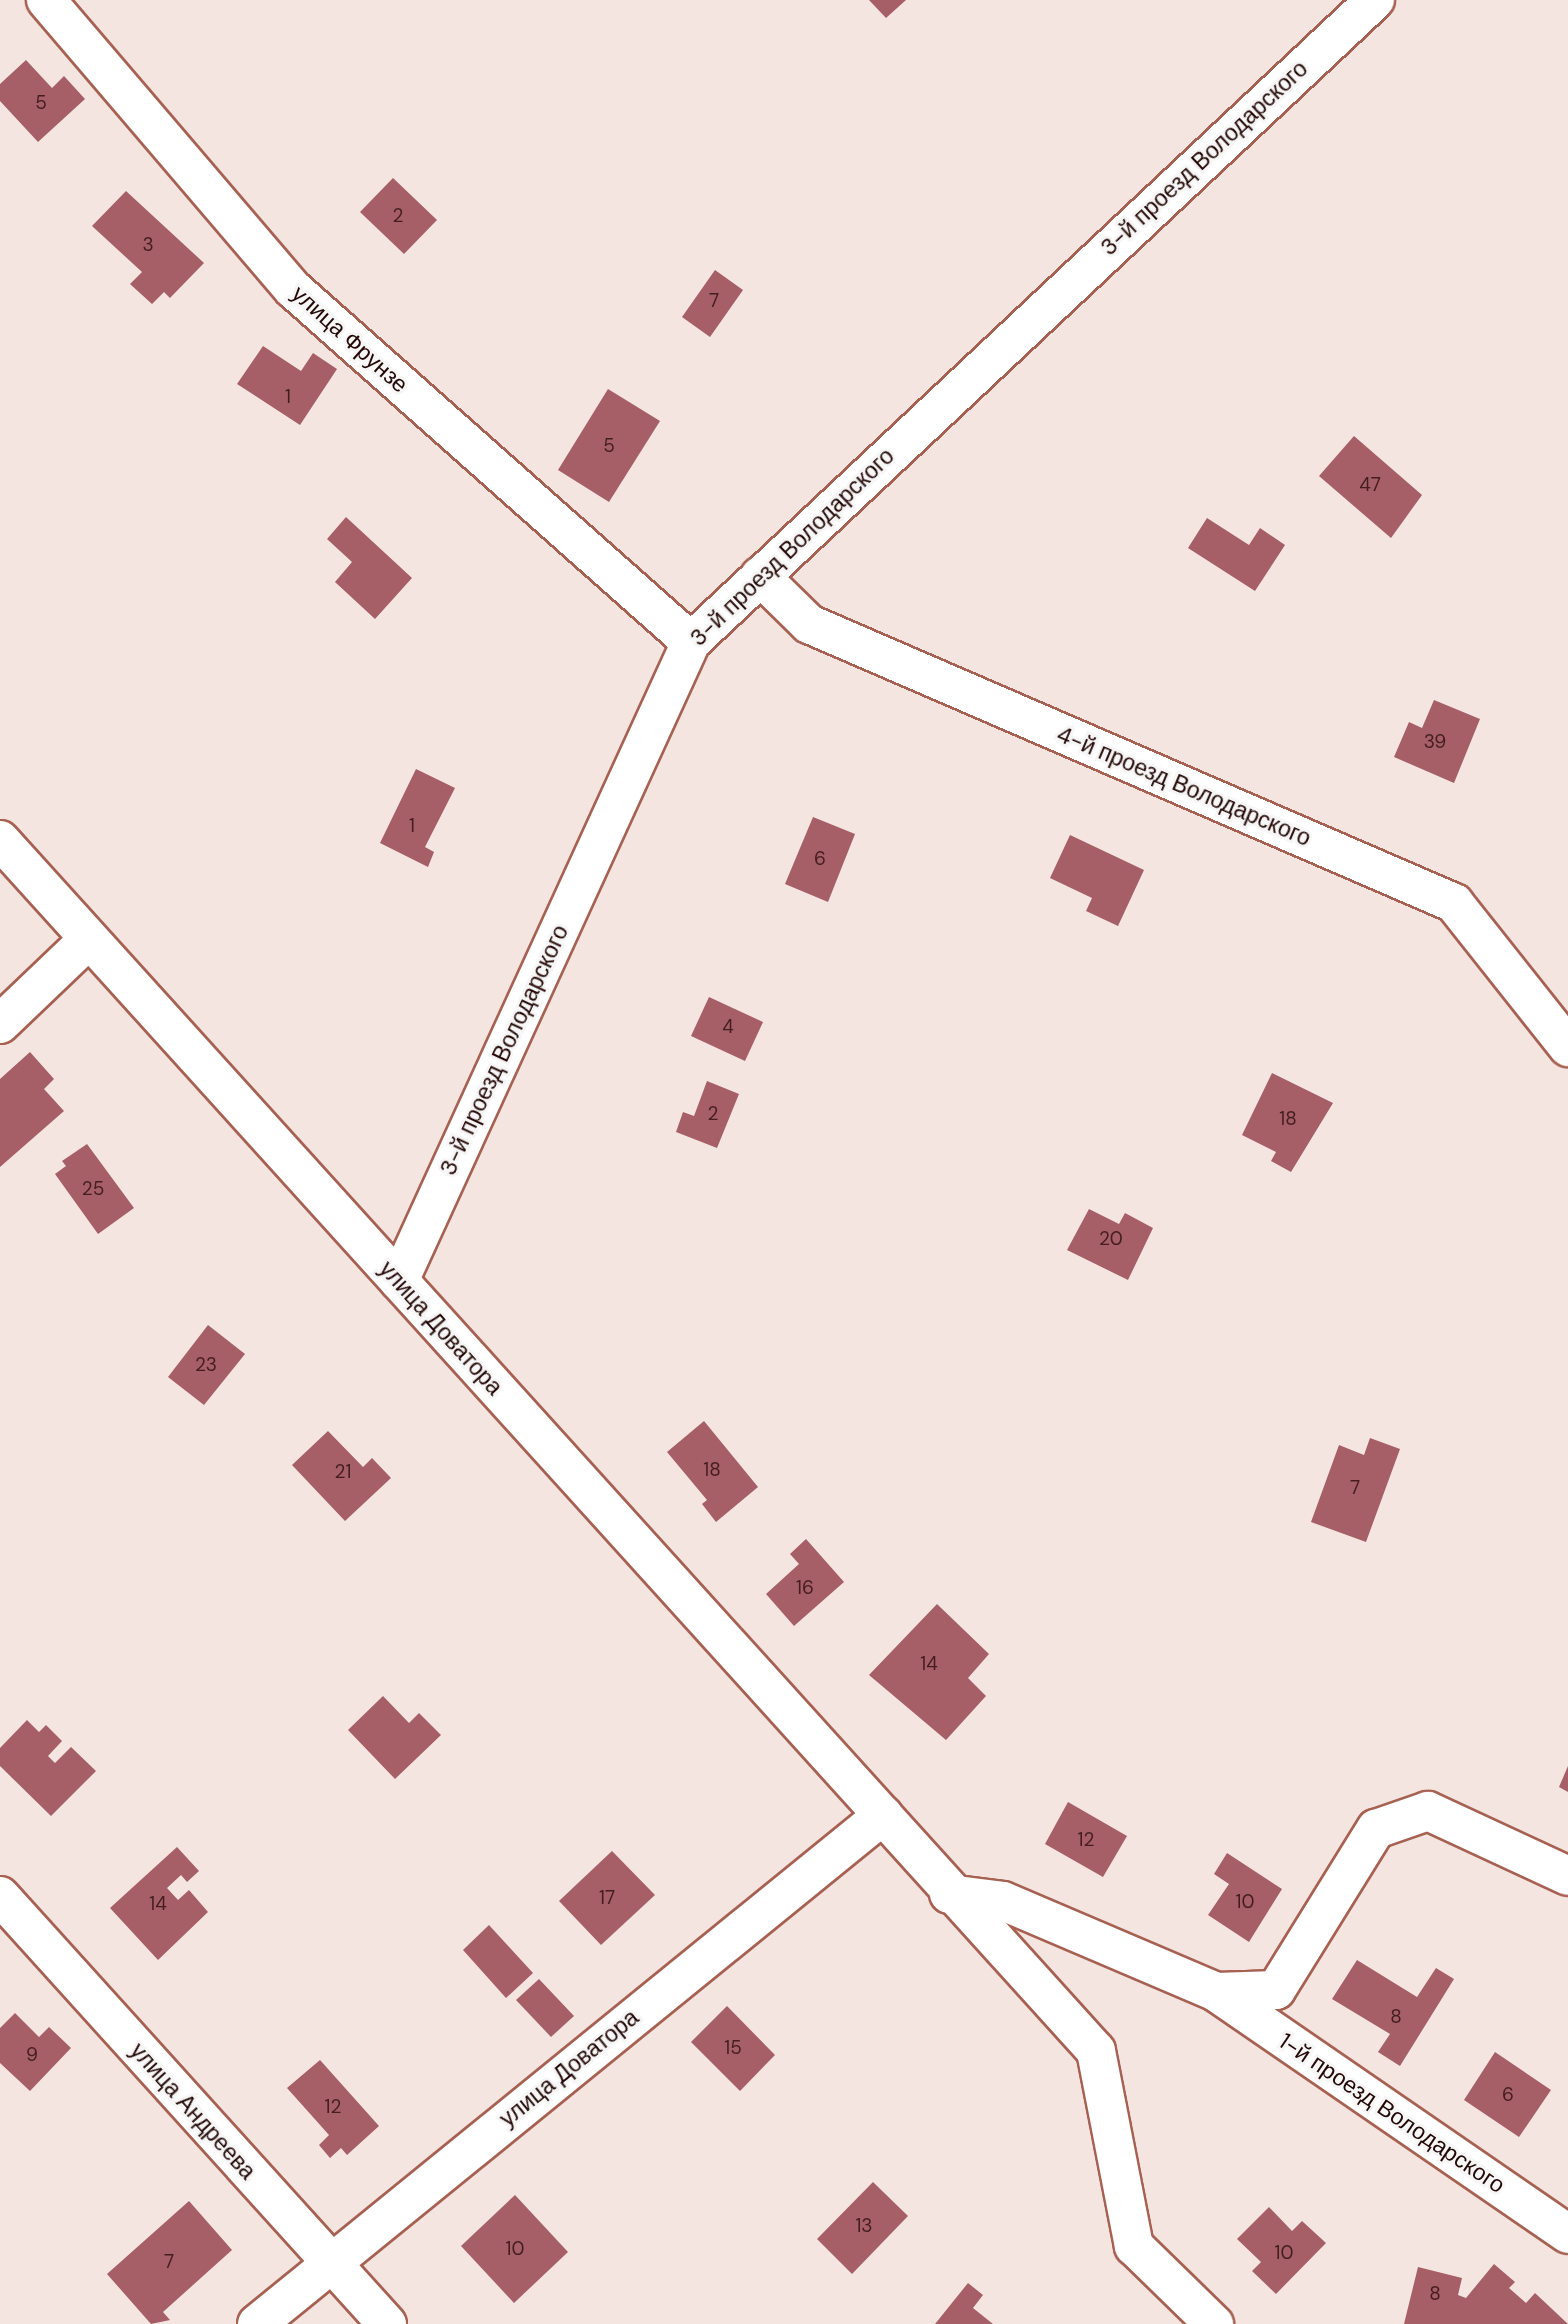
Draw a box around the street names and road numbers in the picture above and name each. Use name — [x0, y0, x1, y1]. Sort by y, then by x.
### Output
street label: 3-й проезд Володарского — [1095, 55, 1313, 261]
street label: улица Фрунзе — [286, 280, 414, 398]
street label: 3-й проезд Володарского — [684, 442, 900, 652]
street label: 4-й проезд Володарского — [1053, 720, 1315, 852]
street label: 3-й проезд Володарского — [434, 921, 574, 1179]
street label: улица Доватора — [374, 1255, 508, 1401]
street label: улица Доватора — [494, 2004, 644, 2132]
street label: 1-й проезд Володарского — [1274, 2027, 1510, 2199]
street label: улица Андреева — [125, 2037, 261, 2185]

